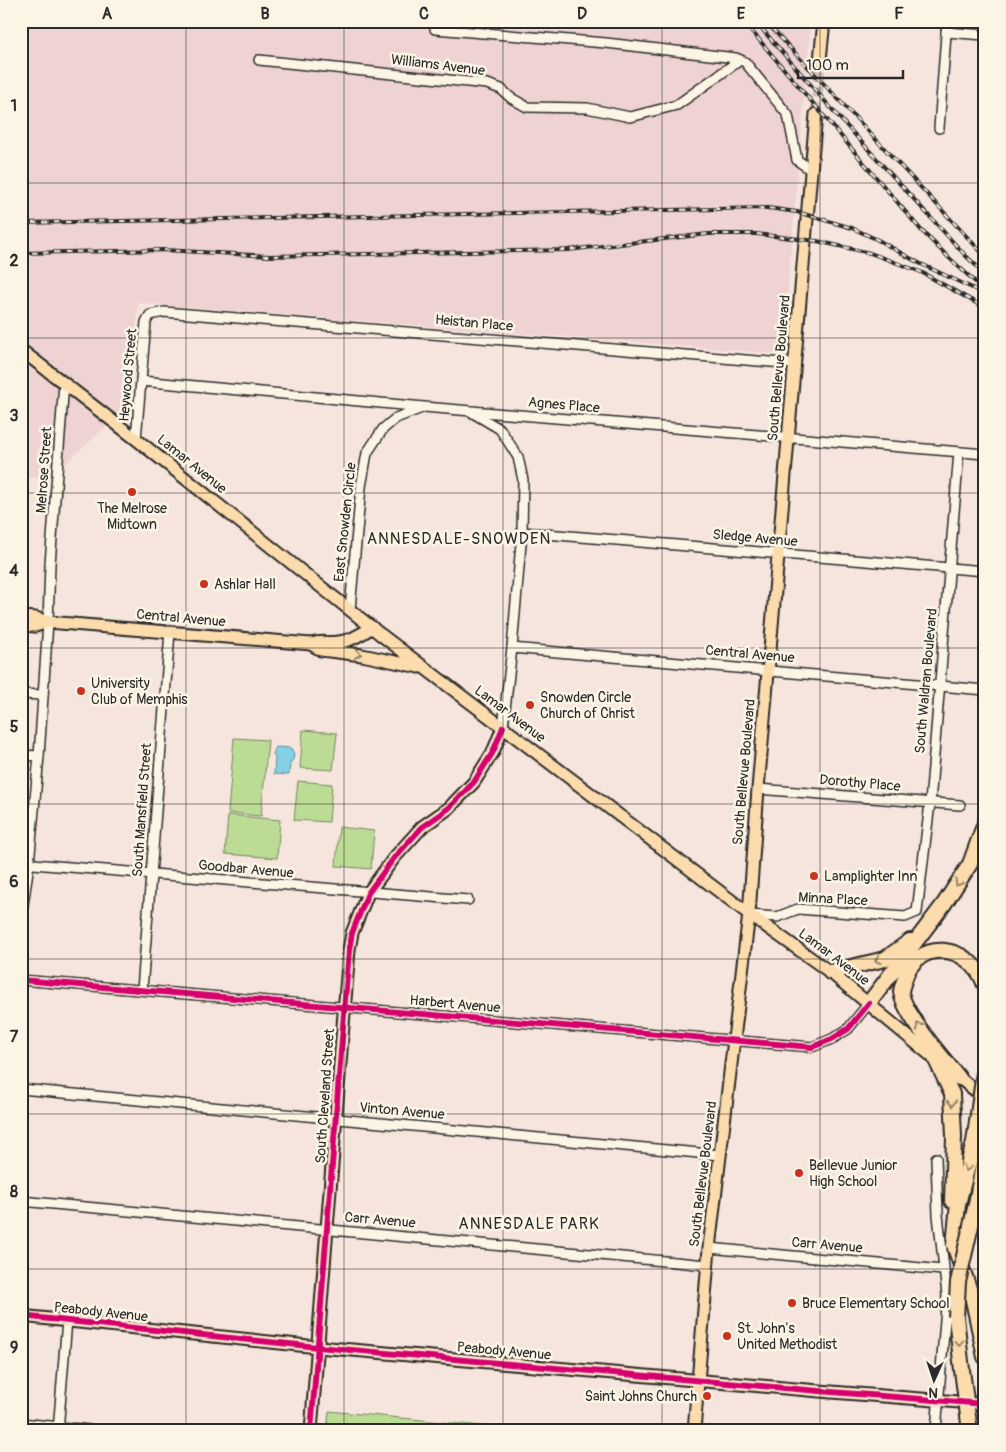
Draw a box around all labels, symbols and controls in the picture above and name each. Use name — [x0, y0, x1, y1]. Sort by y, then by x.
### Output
text: A — [102, 4, 113, 24]
text: B — [260, 4, 270, 24]
text: C — [419, 4, 429, 24]
text: D — [577, 4, 587, 24]
text: E — [737, 4, 746, 24]
text: F — [894, 4, 904, 24]
scale bar — [798, 48, 904, 80]
street label: Williams Avenue — [390, 51, 486, 79]
text: 100 m — [806, 56, 849, 75]
text: 1 — [11, 96, 17, 116]
text: 2 — [10, 251, 19, 271]
street label: South Bellevue Boulevard — [764, 294, 794, 442]
street label: Heistan Place — [434, 311, 514, 335]
street label: Heywood Street — [115, 327, 141, 422]
street label: Agnes Place — [527, 393, 601, 417]
text: 3 — [10, 406, 19, 426]
street label: Melrose Street — [32, 426, 56, 514]
street label: Lamar Avenue — [154, 431, 230, 497]
street label: East Snowden Circle — [330, 461, 360, 583]
marker: The Melrose Midtown — [126, 486, 138, 498]
place label: The Melrose Midtown — [97, 500, 167, 533]
street label: Sledge Avenue — [712, 526, 798, 550]
district label: ANNESDALE-SNOWDEN — [367, 529, 551, 549]
text: 4 — [9, 561, 19, 581]
place label: Ashlar Hall — [214, 576, 276, 593]
marker: Ashlar Hall — [198, 578, 210, 590]
street label: Central Avenue — [136, 606, 226, 630]
street label: South Waldran Boulevard — [911, 608, 941, 754]
street label: Central Avenue — [705, 642, 795, 666]
one-way arrow — [354, 649, 362, 659]
place label: University Club of Memphis — [91, 675, 188, 708]
street label: Lamar Avenue — [471, 682, 549, 746]
marker: University Club of Memphis — [75, 685, 87, 697]
place label: Snowden Circle Church of Christ — [540, 689, 635, 722]
street label: South Bellevue Boulevard — [729, 698, 759, 846]
marker: Snowden Circle Church of Christ — [524, 699, 536, 711]
text: 5 — [10, 717, 19, 737]
street label: South Mansfield Street — [129, 742, 155, 878]
street label: Dorothy Place — [819, 771, 901, 795]
street label: Goodbar Avenue — [198, 856, 294, 882]
place label: Lamplighter Inn — [824, 868, 917, 885]
marker: Lamplighter Inn — [808, 870, 820, 882]
text: 6 — [9, 872, 19, 892]
one-way arrow — [954, 878, 964, 887]
street label: Minna Place — [798, 889, 868, 909]
street label: Lamar Avenue — [795, 925, 873, 989]
one-way arrow — [874, 955, 883, 965]
street label: Harbert Avenue — [409, 992, 501, 1016]
one-way arrow — [916, 1023, 924, 1032]
text: 7 — [10, 1027, 19, 1047]
street label: South Cleveland Street — [312, 1028, 338, 1164]
street label: Vinton Avenue — [359, 1099, 445, 1123]
street label: South Bellevue Boulevard — [686, 1100, 720, 1248]
one-way arrow — [947, 1100, 958, 1108]
place label: Bellevue Junior High School — [809, 1157, 897, 1190]
one-way arrow — [962, 1164, 972, 1172]
marker: Bellevue Junior High School — [793, 1167, 805, 1179]
text: 8 — [10, 1182, 18, 1202]
street label: Carr Avenue — [344, 1208, 416, 1232]
district label: ANNESDALE PARK — [458, 1214, 600, 1234]
street label: Carr Avenue — [791, 1233, 863, 1257]
place label: Bruce Elementary School — [802, 1295, 950, 1312]
marker: Bruce Elementary School — [786, 1297, 798, 1309]
street label: Peabody Avenue — [53, 1299, 149, 1325]
place label: St. John's United Methodist — [737, 1320, 837, 1353]
marker: St. John's United Methodist — [721, 1330, 733, 1342]
text: 9 — [10, 1338, 18, 1358]
street label: Peabody Avenue — [456, 1338, 552, 1364]
one-way arrow — [953, 1339, 964, 1347]
north arrow — [908, 1354, 958, 1404]
text: N — [928, 1384, 939, 1401]
place label: Saint Johns Church — [585, 1388, 697, 1405]
marker: Saint Johns Church — [701, 1390, 713, 1402]

